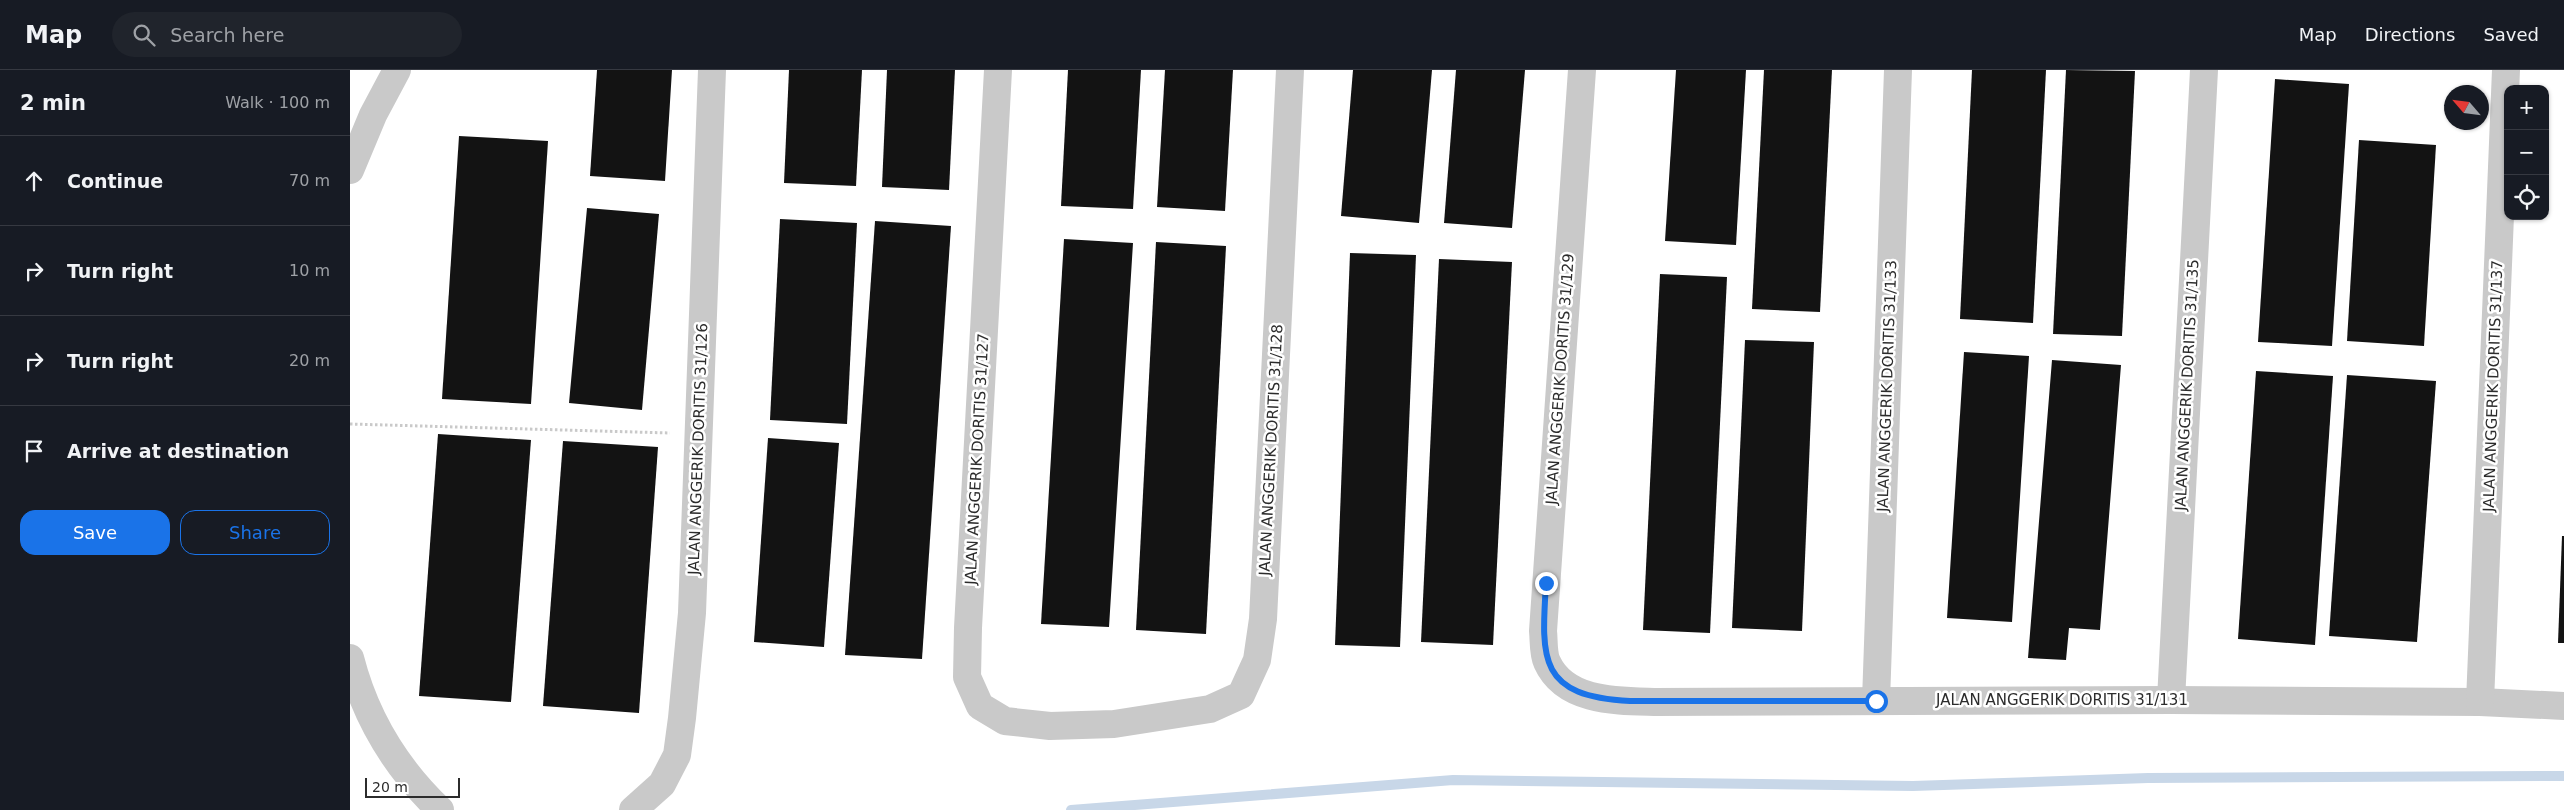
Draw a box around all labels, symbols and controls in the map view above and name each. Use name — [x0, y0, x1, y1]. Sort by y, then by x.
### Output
search box — [112, 12, 462, 57]
text: Map — [25, 21, 82, 49]
icon: search — [130, 21, 158, 49]
text: Search here — [170, 24, 284, 46]
text: Map — [2299, 24, 2337, 45]
text: Directions — [2365, 24, 2455, 45]
text: Saved — [2483, 24, 2539, 45]
north arrow — [2444, 85, 2489, 130]
map controls — [2504, 85, 2549, 220]
button: + — [2504, 85, 2549, 130]
text: 2 min — [20, 91, 86, 115]
text: Walk · 100 m — [225, 93, 330, 112]
button: − — [2504, 130, 2549, 175]
icon: ahead — [20, 167, 48, 195]
text: Continue — [67, 170, 163, 192]
text: 70 m — [289, 171, 330, 190]
button: locate — [2504, 175, 2549, 220]
street label: JALAN ANGGERIK DORITIS 31/129 — [1542, 253, 1578, 506]
icon: right — [20, 257, 48, 285]
street label: JALAN ANGGERIK DORITIS 31/135 — [2171, 259, 2203, 512]
text: Turn right — [67, 260, 173, 282]
street label: JALAN ANGGERIK DORITIS 31/133 — [1874, 260, 1900, 513]
street label: JALAN ANGGERIK DORITIS 31/137 — [2480, 260, 2506, 513]
text: 10 m — [289, 261, 330, 280]
street label: JALAN ANGGERIK DORITIS 31/126 — [685, 323, 711, 576]
street label: JALAN ANGGERIK DORITIS 31/128 — [1255, 324, 1287, 577]
street label: JALAN ANGGERIK DORITIS 31/127 — [961, 333, 993, 586]
icon: right — [20, 347, 48, 375]
text: Turn right — [67, 350, 173, 372]
text: 20 m — [289, 351, 330, 370]
icon: arrive — [20, 437, 48, 465]
text: Arrive at destination — [67, 440, 289, 462]
button: Save — [20, 510, 170, 555]
button: Share — [180, 510, 330, 555]
route end — [1535, 572, 1558, 595]
route start — [1865, 690, 1888, 713]
street label: JALAN ANGGERIK DORITIS 31/131 — [1935, 691, 2188, 709]
scale bar — [365, 775, 460, 798]
text: 20 m — [372, 779, 408, 795]

